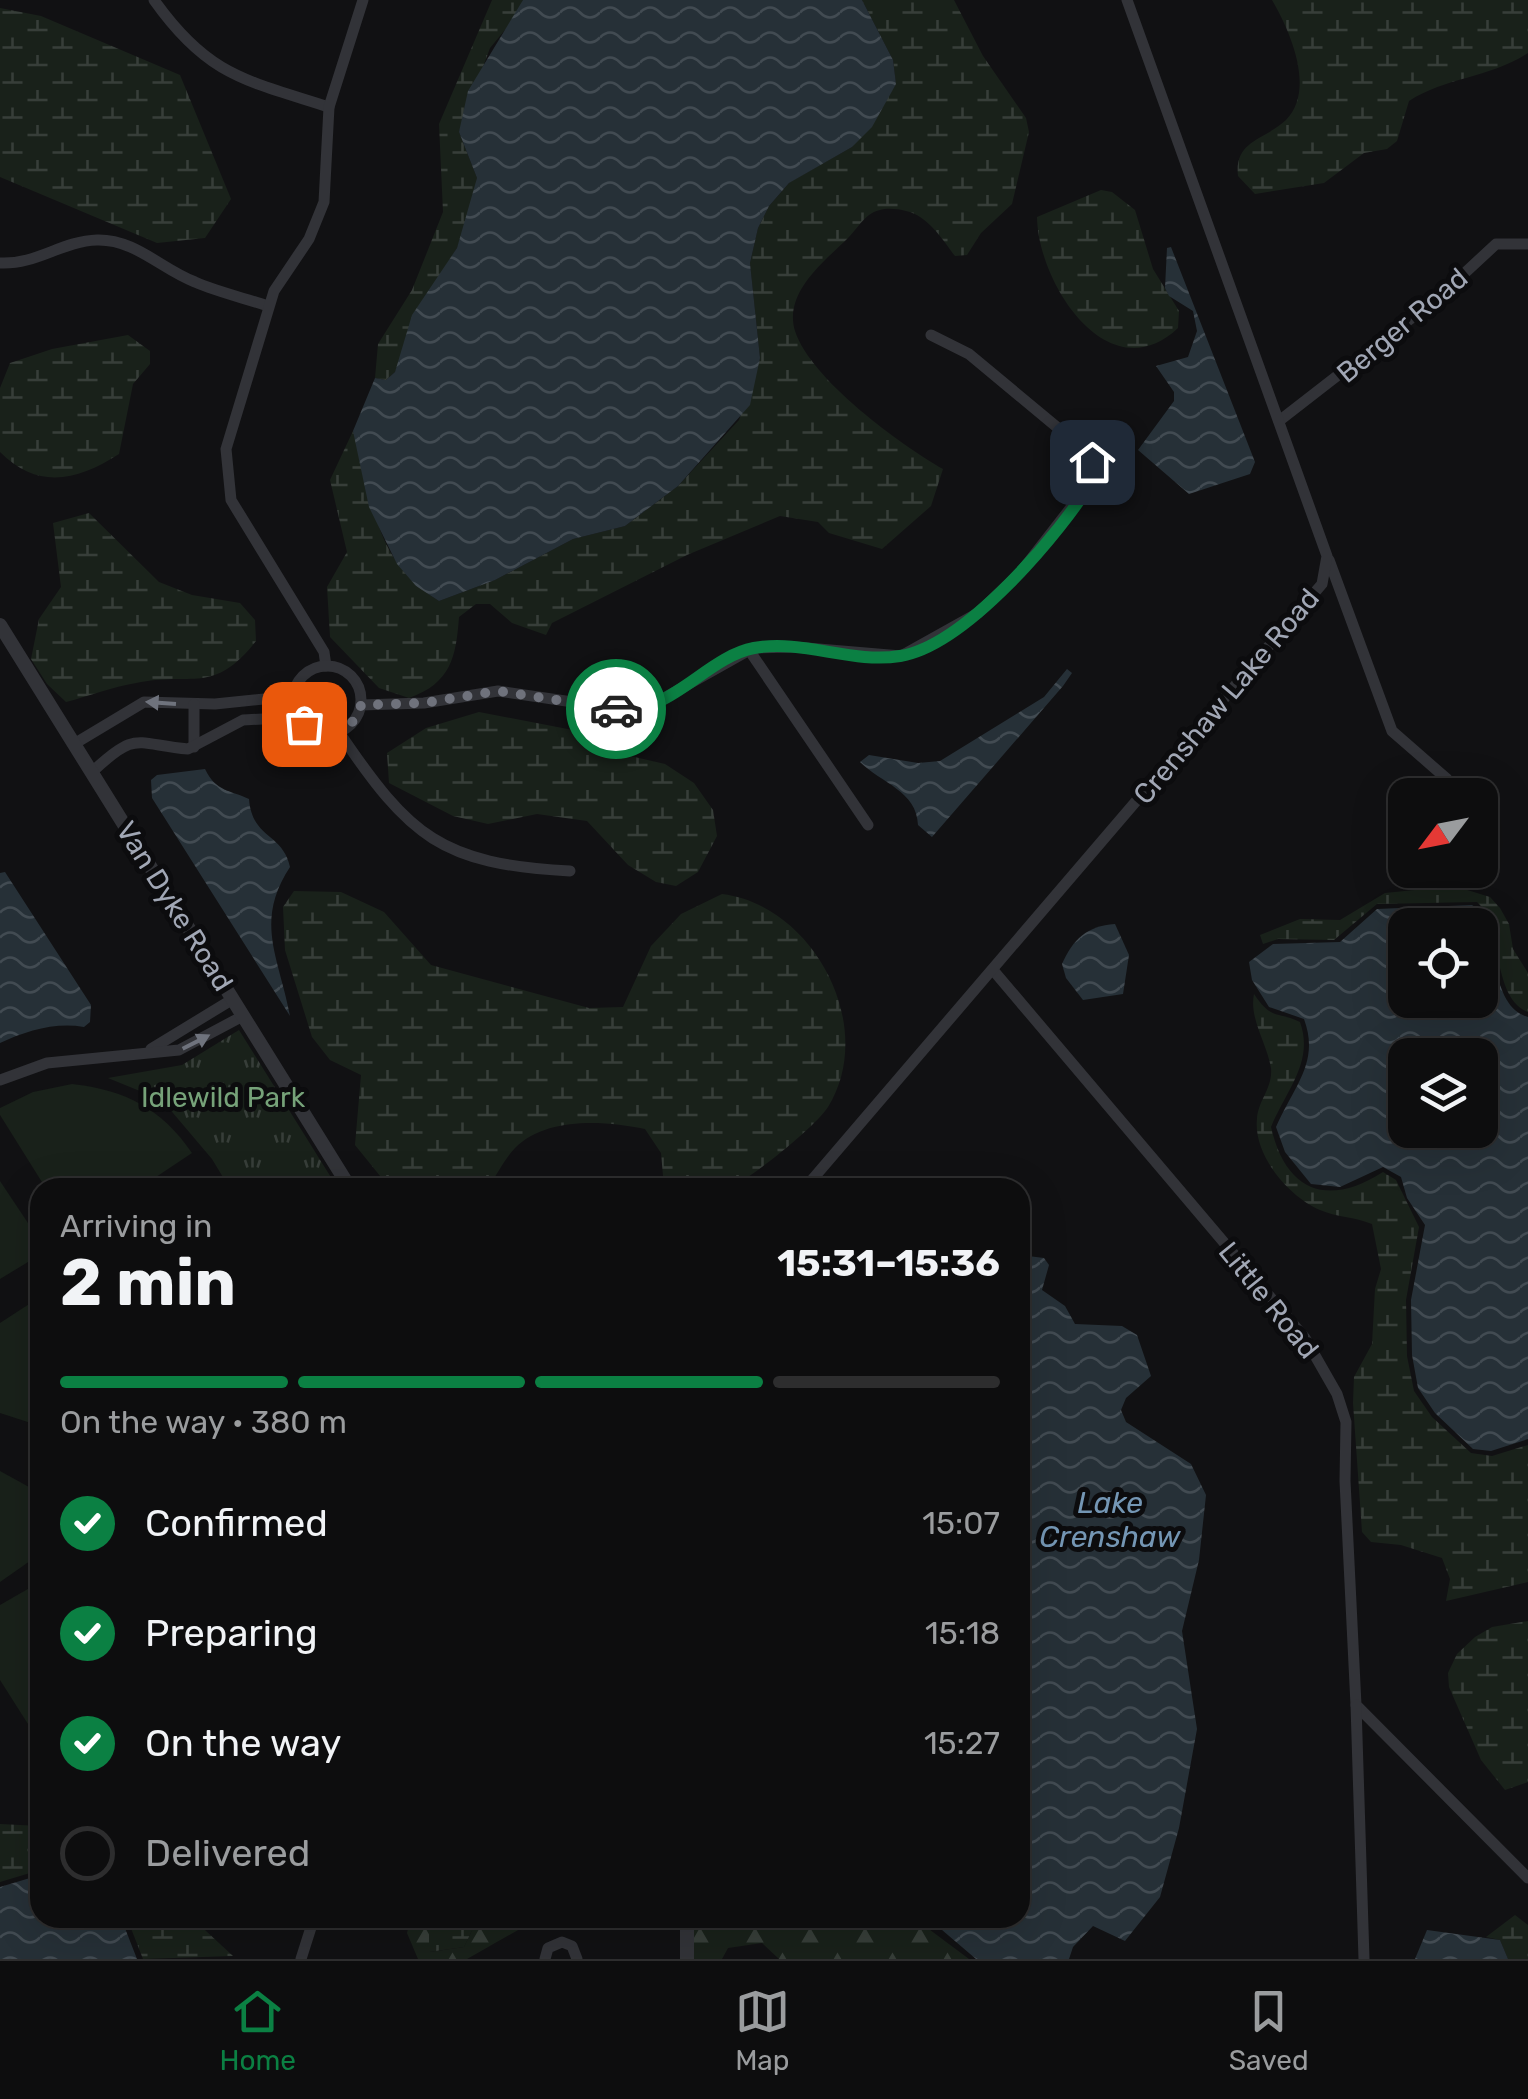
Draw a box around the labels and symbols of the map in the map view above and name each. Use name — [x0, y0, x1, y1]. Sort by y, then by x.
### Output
street label: Berger Road — [1330, 261, 1474, 390]
pin — [1050, 420, 1135, 505]
street label: Crenshaw Lake Road — [1127, 582, 1326, 811]
courier — [566, 659, 666, 759]
pin — [262, 682, 347, 767]
one-way arrow — [145, 695, 177, 711]
north arrow — [1388, 778, 1498, 888]
street label: Van Dyke Road — [109, 815, 240, 997]
one-way arrow — [182, 1034, 211, 1051]
park label: Idlewild Park — [141, 1081, 306, 1114]
street label: Little Road — [1212, 1235, 1326, 1365]
water label: Lake Crenshaw — [1039, 1485, 1182, 1555]

